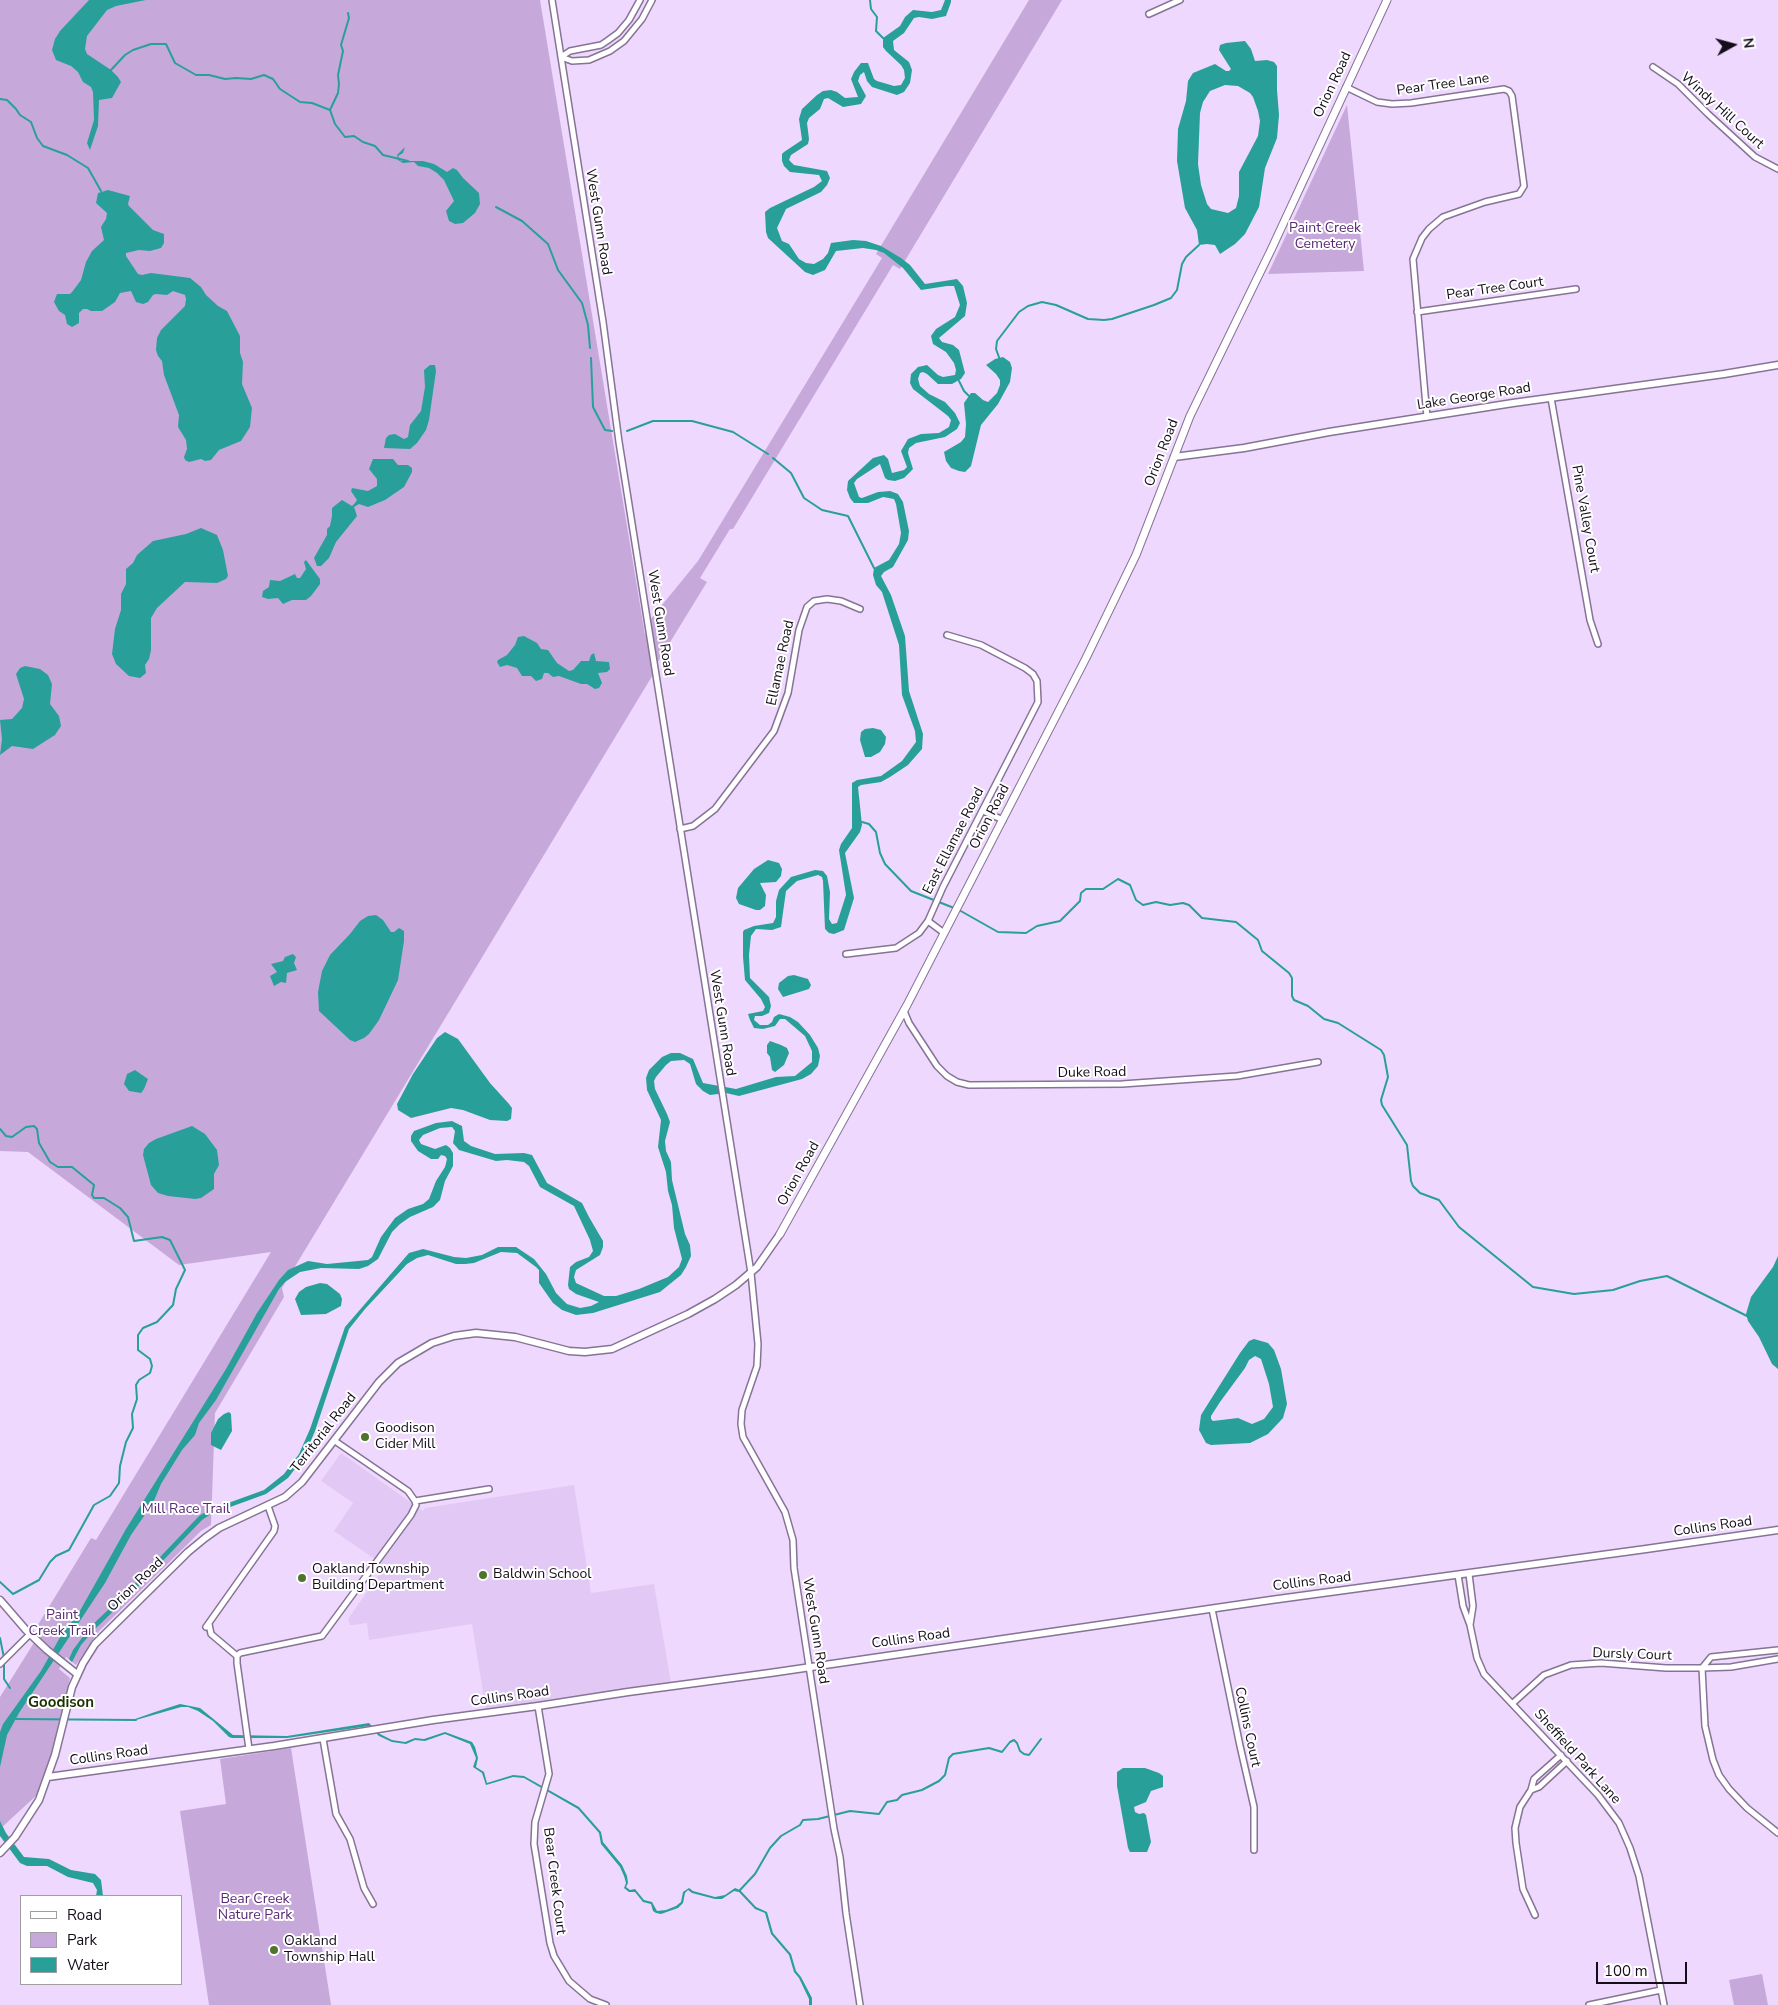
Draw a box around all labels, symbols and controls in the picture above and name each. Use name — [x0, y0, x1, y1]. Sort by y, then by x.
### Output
north arrow — [1708, 20, 1758, 70]
text: N — [1738, 37, 1758, 49]
street label: Orion Road — [1310, 49, 1356, 121]
street label: Windy Hill Court — [1677, 69, 1767, 153]
street label: Pear Tree Lane — [1396, 70, 1490, 100]
street label: West Gunn Road — [581, 168, 615, 276]
park label: Paint Creek Cemetery — [1289, 221, 1361, 253]
street label: Pear Tree Court — [1445, 274, 1545, 304]
street label: Lake George Road — [1416, 380, 1532, 414]
street label: Orion Road — [1141, 417, 1183, 489]
street label: Pine Valley Court — [1567, 464, 1603, 574]
street label: West Gunn Road — [643, 569, 677, 677]
street label: Ellamae Road — [764, 619, 798, 707]
street label: Orion Road — [966, 782, 1014, 852]
street label: East Ellamae Road — [920, 785, 988, 897]
street label: West Gunn Road — [705, 969, 739, 1077]
street label: Duke Road — [1058, 1064, 1126, 1082]
street label: Orion Road — [774, 1139, 824, 1209]
street label: Territorial Road — [288, 1390, 360, 1476]
place label: Goodison Cider Mill — [375, 1421, 435, 1454]
marker: Goodison Cider Mill — [359, 1431, 371, 1443]
park label: Mill Race Trail — [142, 1502, 230, 1518]
street label: Collins Road — [1673, 1513, 1753, 1541]
street label: Orion Road — [105, 1554, 167, 1616]
place label: Oakland Township Building Department — [312, 1562, 444, 1594]
place label: Baldwin School — [493, 1567, 591, 1583]
marker: Baldwin School — [477, 1569, 489, 1581]
street label: Collins Road — [1272, 1569, 1352, 1595]
marker: Oakland Township Building Department — [296, 1572, 308, 1584]
street label: West Gunn Road — [798, 1577, 832, 1685]
park label: Paint Creek Trail — [29, 1608, 95, 1640]
street label: Collins Road — [871, 1625, 951, 1653]
street label: Dursly Court — [1592, 1645, 1672, 1665]
street label: Collins Road — [470, 1683, 550, 1711]
street label: Collins Court — [1230, 1685, 1264, 1769]
district label: Goodison — [28, 1694, 94, 1712]
street label: Sheffield Park Lane — [1530, 1706, 1624, 1808]
street label: Collins Road — [69, 1742, 149, 1770]
street label: Bear Creek Court — [539, 1827, 569, 1935]
park label: Bear Creek Nature Park — [218, 1892, 292, 1924]
legend — [20, 1895, 182, 1985]
text: Road — [67, 1905, 102, 1925]
text: Park — [67, 1930, 97, 1950]
place label: Oakland Township Hall — [284, 1934, 375, 1966]
marker: Oakland Township Hall — [268, 1944, 280, 1956]
scale bar — [1598, 1952, 1689, 1984]
text: Water — [67, 1955, 109, 1975]
text: 100 m — [1604, 1961, 1648, 1981]

